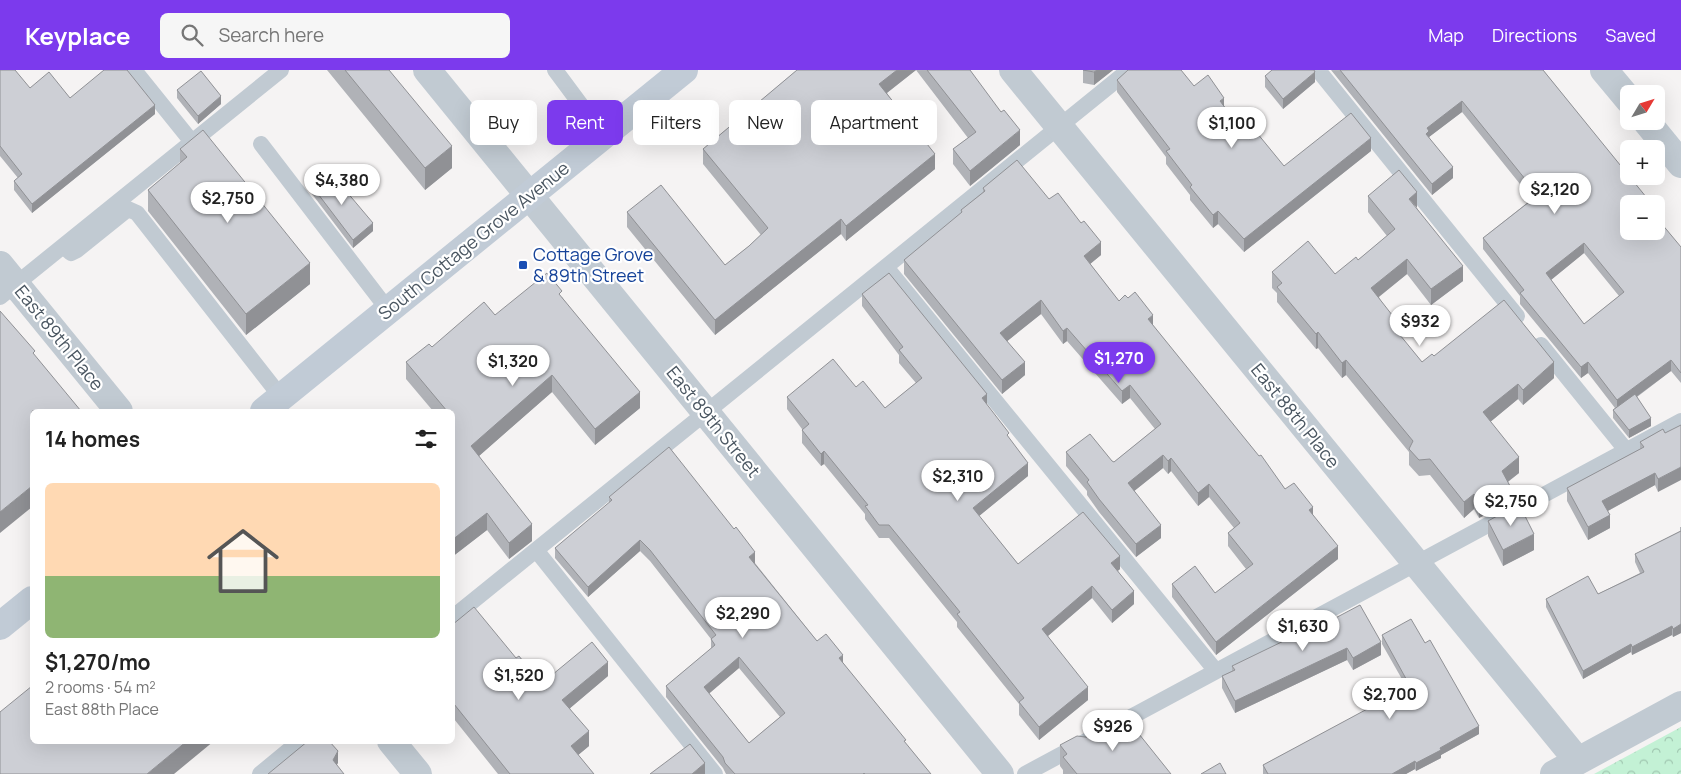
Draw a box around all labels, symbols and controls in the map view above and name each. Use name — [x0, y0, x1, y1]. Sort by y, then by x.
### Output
search box — [160, 13, 510, 58]
text: Keyplace — [25, 19, 130, 52]
icon: search — [178, 21, 206, 49]
text: Search here — [218, 22, 324, 48]
text: Map — [1428, 23, 1464, 47]
text: Directions — [1492, 23, 1577, 47]
text: Saved — [1605, 23, 1656, 47]
north arrow — [1620, 85, 1665, 130]
map controls — [1620, 85, 1665, 240]
chip: Buy — [470, 100, 537, 145]
chip: Rent — [547, 100, 623, 145]
chip: Filters — [633, 100, 719, 145]
chip: New — [729, 100, 801, 145]
chip: Apartment — [811, 100, 937, 145]
pin: $1,100 — [1191, 106, 1273, 149]
text: $1,100 — [1208, 112, 1256, 134]
button: + — [1620, 140, 1665, 185]
street label: South Cottage Grove Avenue — [373, 156, 574, 325]
pin: $4,380 — [301, 164, 383, 206]
text: $4,380 — [315, 169, 369, 191]
pin: $2,120 — [1514, 172, 1596, 215]
text: $2,120 — [1530, 178, 1580, 200]
pin: $2,750 — [187, 182, 269, 224]
text: $2,750 — [202, 187, 254, 209]
button: − — [1620, 195, 1665, 240]
place label: Cottage Grove & 89th Street — [533, 242, 653, 287]
marker: Cottage Grove & 89th Street — [517, 259, 529, 271]
street label: East 89th Place — [10, 280, 110, 395]
pin: $932 — [1390, 304, 1450, 347]
text: $932 — [1401, 310, 1439, 332]
pin: $1,270 — [1078, 342, 1160, 384]
pin: $1,320 — [472, 344, 554, 387]
text: $1,270 — [1094, 347, 1144, 369]
text: $1,320 — [488, 350, 538, 372]
street label: East 88th Place — [1246, 358, 1345, 473]
street label: East 89th Street — [661, 361, 766, 482]
text: 14 homes — [45, 425, 140, 453]
icon: filters — [412, 425, 440, 453]
pin: $2,310 — [917, 460, 999, 502]
text: $2,310 — [932, 465, 984, 487]
pin: $2,750 — [1470, 484, 1552, 527]
text: $2,750 — [1485, 490, 1537, 512]
icon: home — [198, 516, 288, 606]
pin: $2,290 — [702, 596, 784, 639]
text: $2,290 — [716, 602, 770, 624]
pin: $1,630 — [1262, 610, 1344, 652]
text: $1,630 — [1277, 615, 1329, 637]
text: $1,270/mo — [45, 648, 151, 676]
pin: $1,520 — [478, 658, 560, 701]
text: $1,520 — [494, 664, 544, 686]
text: 2 rooms · 54 m² — [45, 676, 156, 698]
pin: $2,700 — [1349, 678, 1431, 720]
text: $2,700 — [1363, 683, 1417, 705]
text: East 88th Place — [45, 698, 159, 720]
pin: $926 — [1083, 710, 1143, 752]
text: $926 — [1093, 715, 1133, 737]

